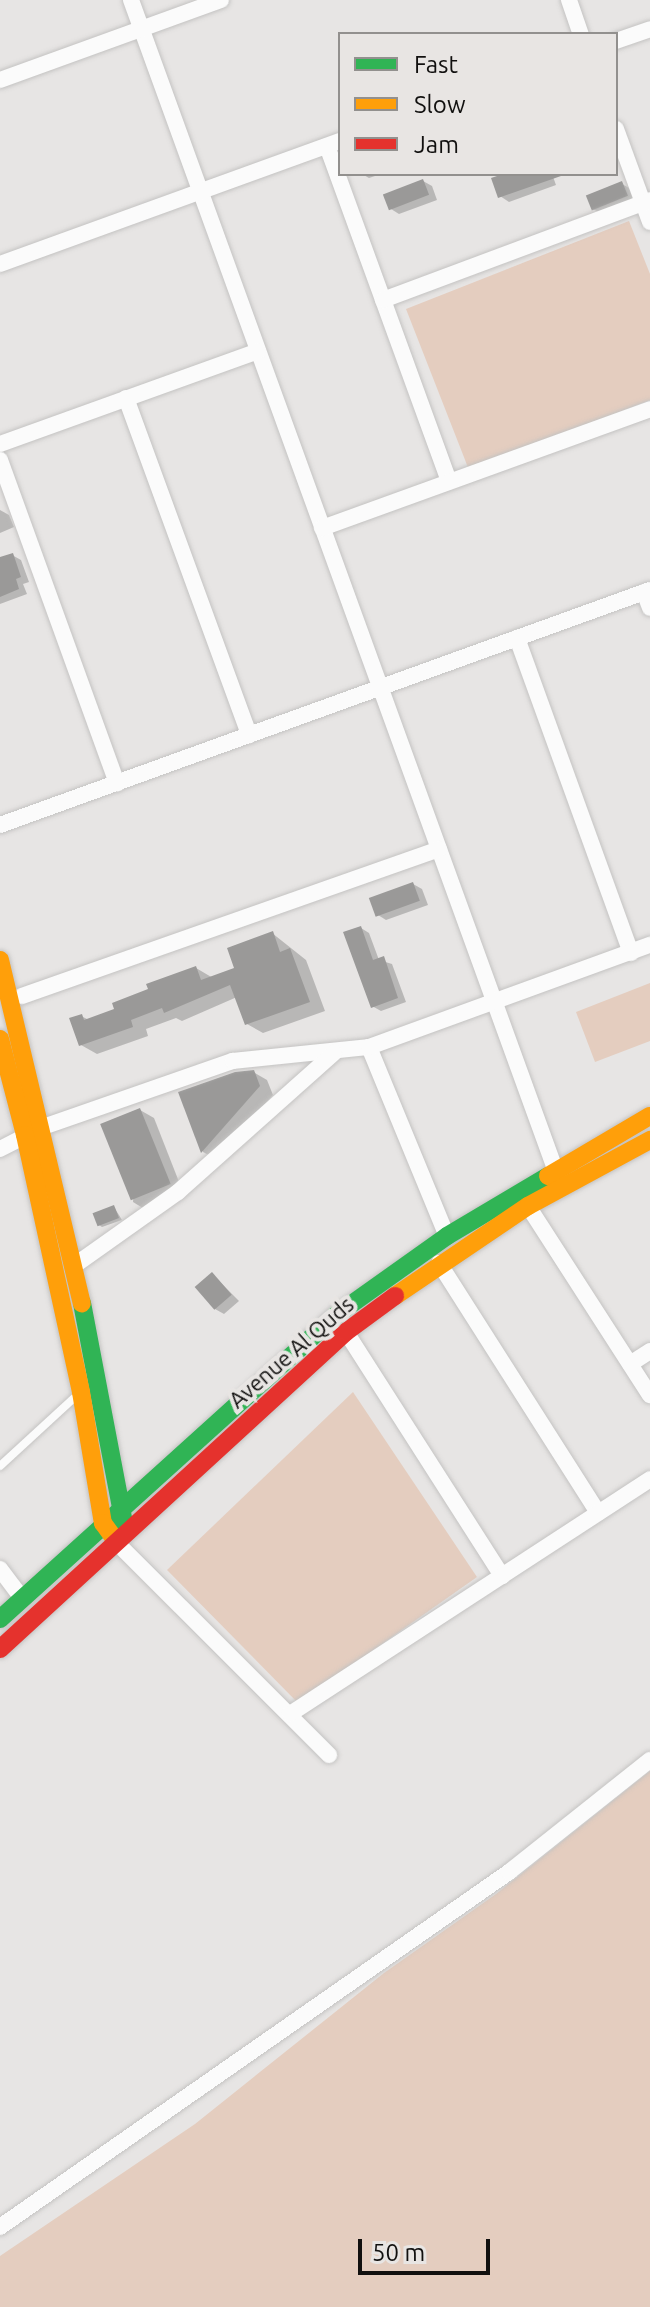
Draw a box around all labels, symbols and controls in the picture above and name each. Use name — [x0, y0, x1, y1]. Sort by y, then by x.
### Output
legend — [338, 32, 618, 176]
text: Fast — [414, 51, 458, 78]
text: Slow — [414, 91, 466, 118]
text: Jam — [414, 131, 459, 158]
street label: Avenue Al Quds — [223, 1291, 359, 1413]
scale bar — [362, 2223, 494, 2273]
text: 50 m — [372, 2239, 425, 2266]

